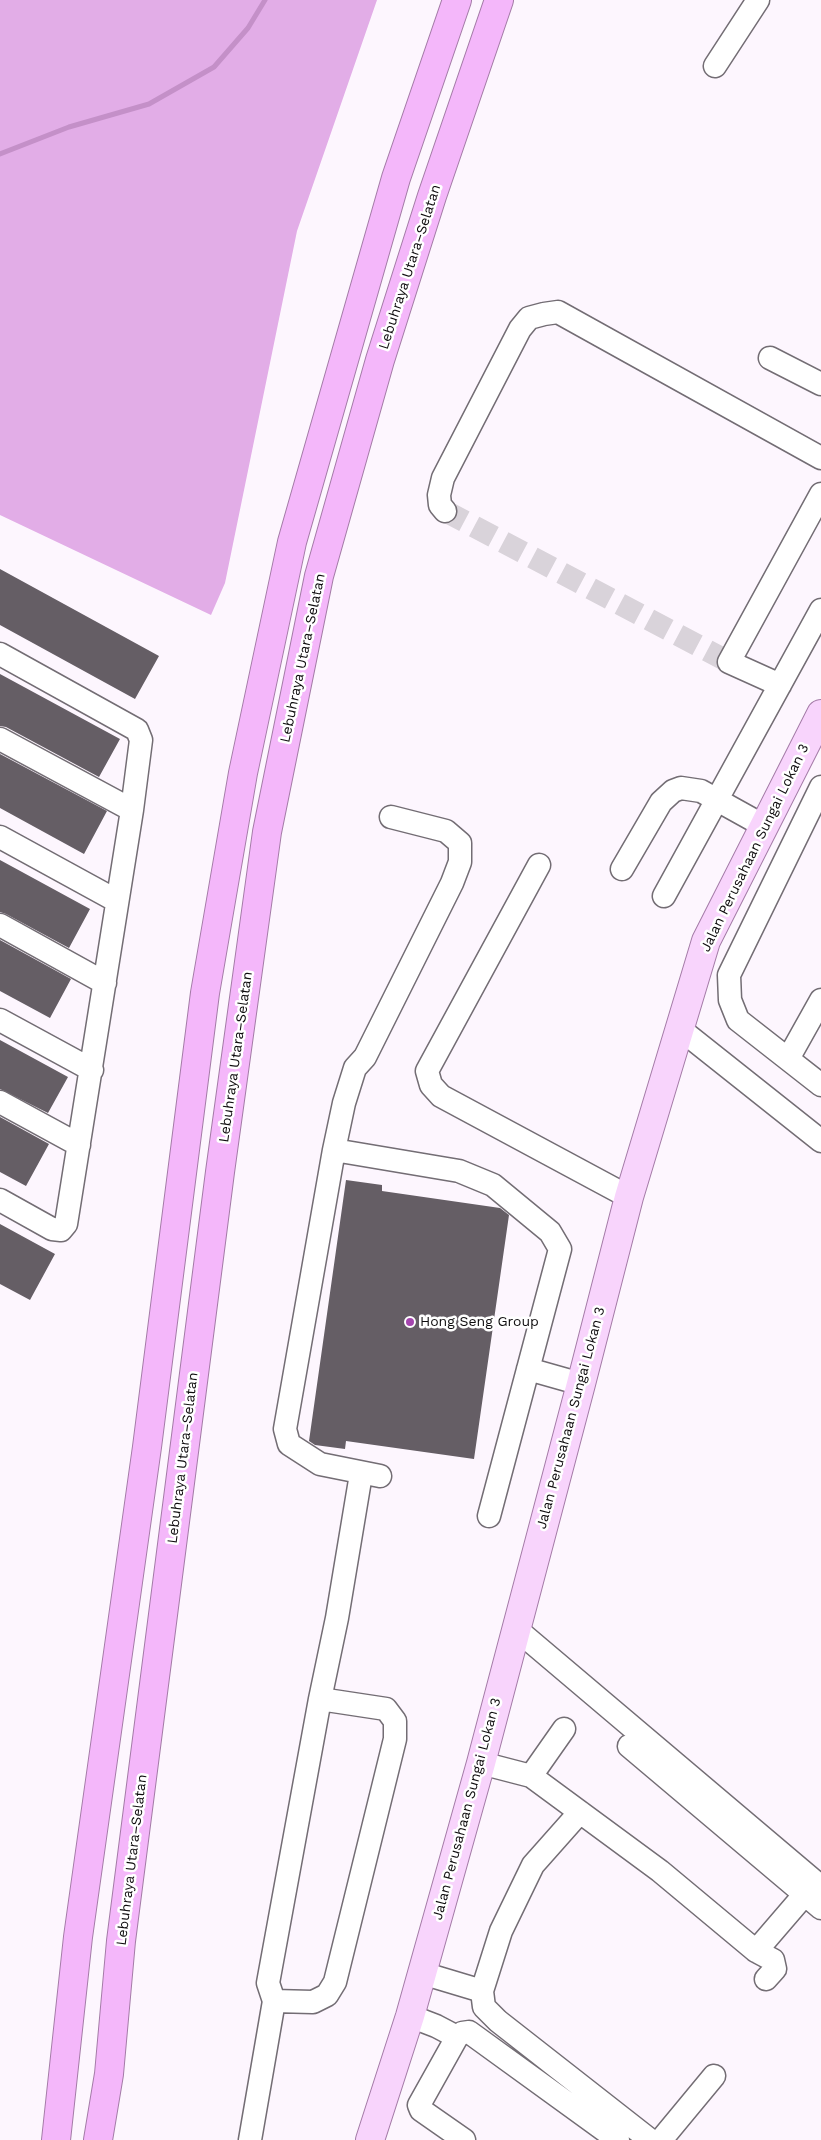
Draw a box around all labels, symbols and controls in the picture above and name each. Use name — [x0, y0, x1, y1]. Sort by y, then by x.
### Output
street label: Lebuhraya Utara–Selatan — [375, 182, 445, 352]
street label: Lebuhraya Utara–Selatan — [277, 572, 329, 744]
street label: Jalan Perusahaan Sungai Lokan 3 — [697, 741, 813, 955]
street label: Lebuhraya Utara–Selatan — [216, 970, 256, 1144]
street label: Jalan Perusahaan Sungai Lokan 3 — [533, 1305, 609, 1531]
place label: Hong Seng Group — [420, 1314, 539, 1330]
marker: Hong Seng Group — [404, 1316, 416, 1328]
street label: Lebuhraya Utara–Selatan — [164, 1371, 202, 1545]
street label: Jalan Perusahaan Sungai Lokan 3 — [429, 1696, 505, 1922]
street label: Lebuhraya Utara–Selatan — [113, 1773, 151, 1947]

